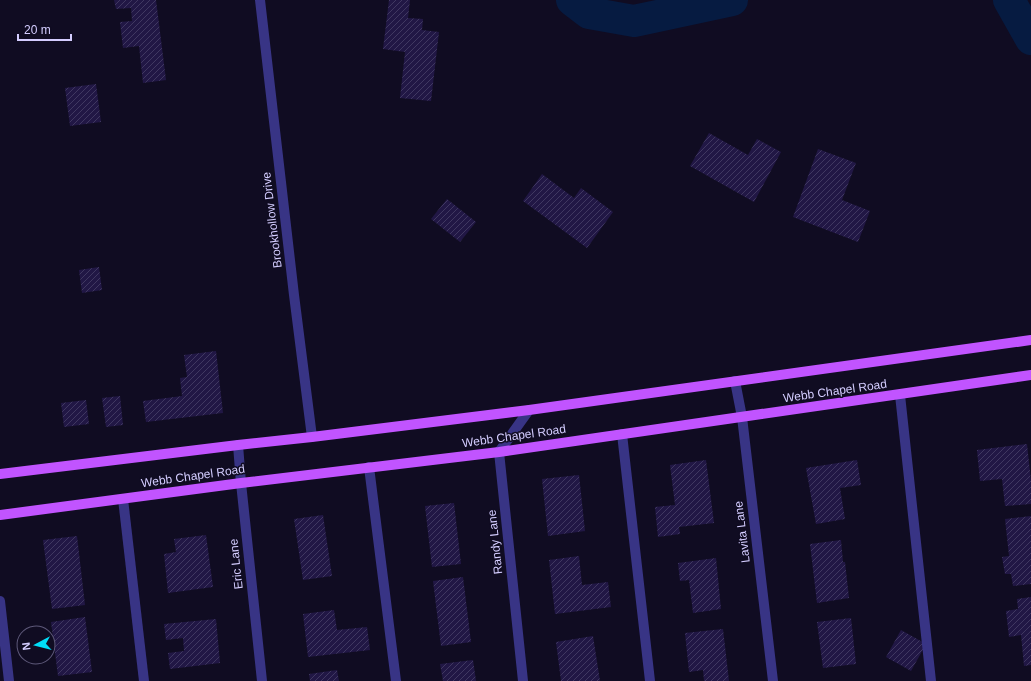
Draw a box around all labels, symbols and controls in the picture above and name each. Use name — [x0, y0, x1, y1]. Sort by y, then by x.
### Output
scale bar — [18, 16, 71, 42]
text: 20 m — [24, 23, 51, 37]
street label: Brookhollow Drive — [259, 171, 285, 269]
street label: Webb Chapel Road — [782, 377, 888, 405]
street label: Webb Chapel Road — [461, 422, 567, 450]
street label: Webb Chapel Road — [140, 462, 246, 490]
street label: Lavita Lane — [731, 500, 753, 564]
street label: Randy Lane — [485, 509, 505, 575]
street label: Eric Lane — [226, 538, 246, 590]
north arrow — [16, 625, 56, 665]
text: N — [20, 641, 33, 651]

